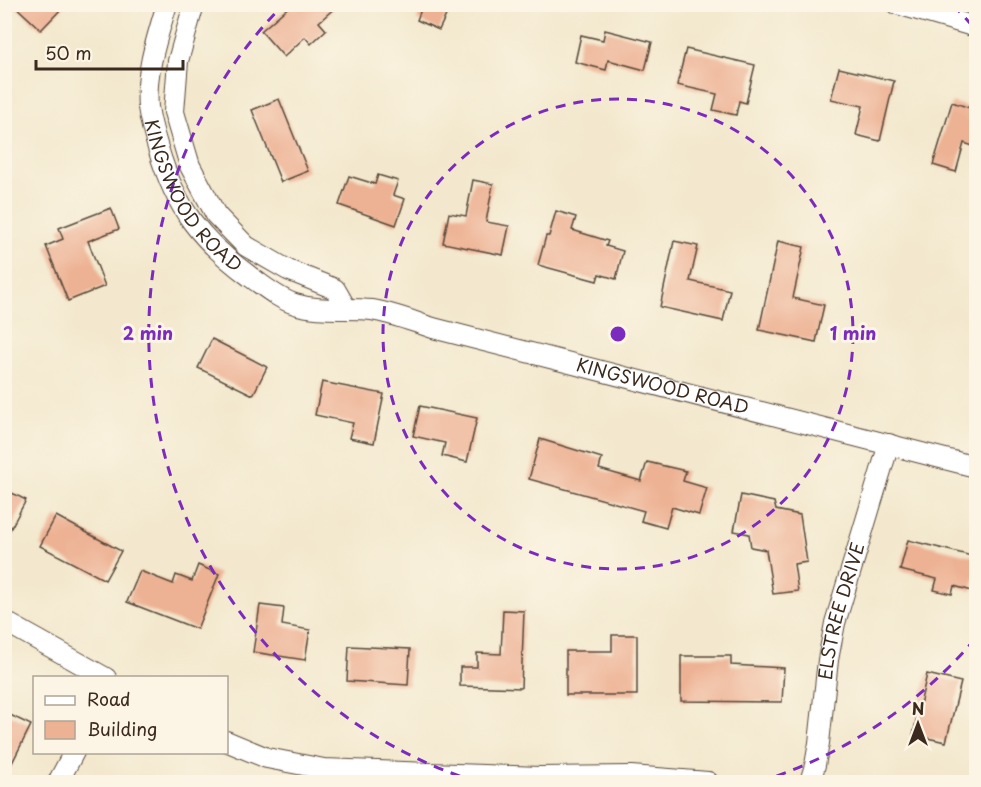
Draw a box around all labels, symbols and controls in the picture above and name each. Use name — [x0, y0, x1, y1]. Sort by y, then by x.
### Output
scale bar — [36, 33, 183, 71]
text: 50 m — [45, 39, 92, 66]
street label: KINGSWOOD ROAD — [139, 116, 249, 278]
text: 2 min — [123, 319, 173, 346]
text: 1 min — [830, 319, 876, 346]
centre of rings — [608, 324, 628, 344]
street label: KINGSWOOD ROAD — [573, 350, 752, 420]
street label: ELSTREE DRIVE — [811, 539, 871, 681]
legend — [33, 676, 228, 754]
text: Road — [87, 685, 131, 712]
north arrow — [888, 694, 948, 754]
text: N — [912, 696, 924, 720]
text: Building — [87, 715, 157, 742]

